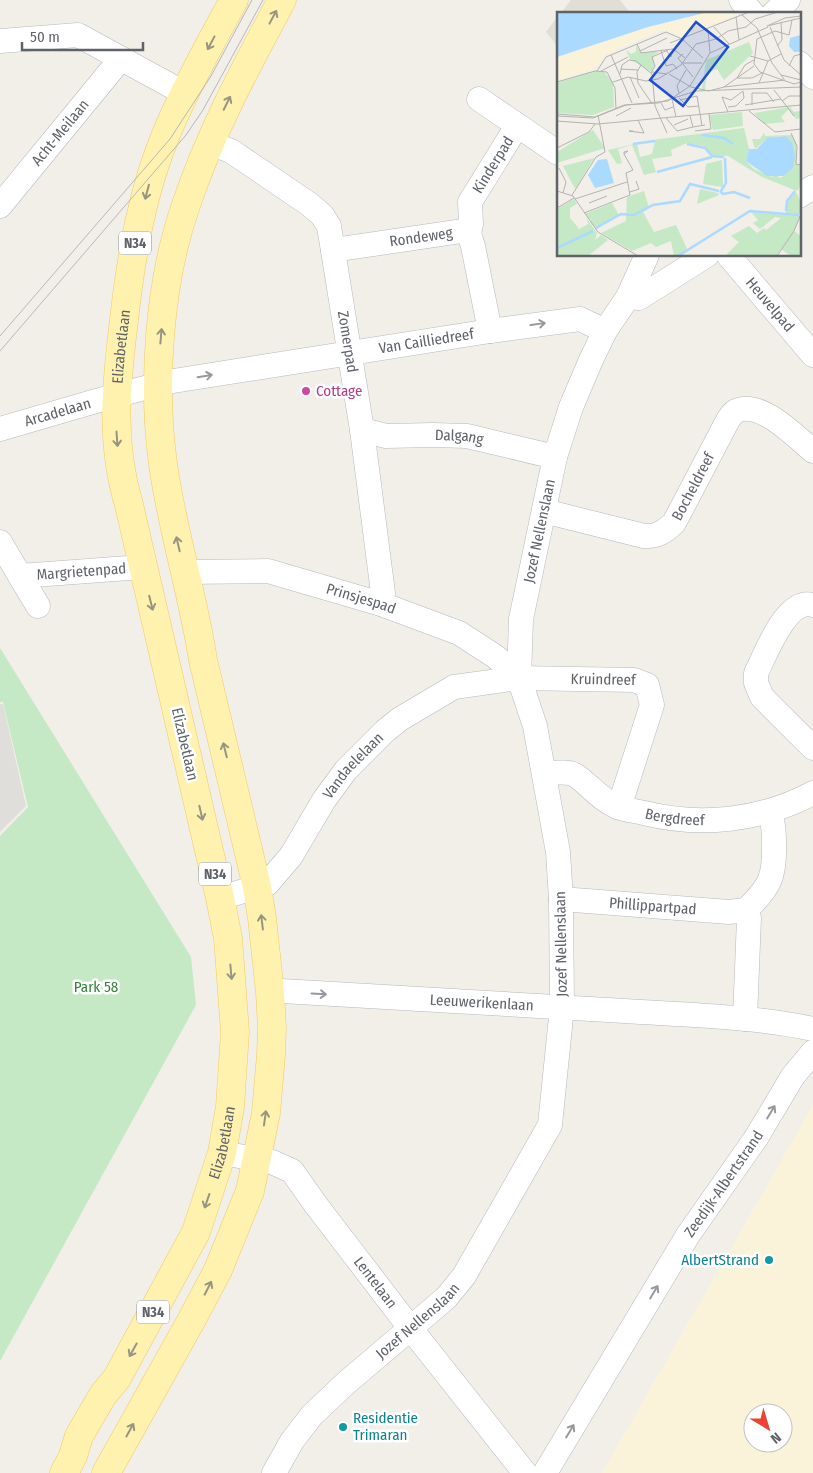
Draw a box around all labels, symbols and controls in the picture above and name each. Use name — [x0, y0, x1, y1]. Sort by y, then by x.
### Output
one-way arrow — [268, 9, 278, 24]
inset map — [557, 12, 800, 256]
scale bar — [22, 20, 144, 52]
text: 50 m — [30, 28, 60, 46]
one-way arrow — [205, 35, 215, 50]
street label: Acht-Meilaan — [28, 96, 93, 169]
one-way arrow — [223, 96, 233, 111]
street label: Kinderpad — [469, 133, 517, 197]
one-way arrow — [141, 183, 151, 199]
street label: Rondeweg — [388, 223, 454, 251]
road number: N34 — [119, 232, 151, 254]
street label: Heuvelpad — [742, 274, 798, 335]
street label: Elizabetlaan — [108, 309, 134, 384]
street label: Zomerpad — [334, 310, 362, 374]
one-way arrow — [530, 319, 546, 329]
street label: Van Cailliedreef — [378, 324, 476, 357]
one-way arrow — [156, 328, 165, 344]
one-way arrow — [197, 371, 213, 381]
place label: Cottage — [316, 382, 362, 400]
marker: Cottage — [300, 385, 312, 397]
street label: Arcadelaan — [22, 394, 93, 430]
street label: Dalgang — [435, 426, 485, 449]
one-way arrow — [112, 431, 121, 447]
street label: Bocheldreef — [668, 448, 719, 524]
street label: Jozef Nellenslaan — [520, 477, 559, 585]
one-way arrow — [173, 537, 182, 553]
street label: Margrietenpad — [36, 559, 127, 584]
street label: Prinsjespad — [324, 579, 398, 618]
one-way arrow — [147, 595, 156, 611]
street label: Kruindreef — [570, 670, 637, 689]
street label: Elizabetlaan — [168, 706, 202, 782]
street label: Vandaelelaan — [319, 729, 387, 802]
one-way arrow — [220, 743, 229, 759]
one-way arrow — [197, 804, 206, 820]
street label: Bergdreef — [643, 805, 706, 829]
road number: N34 — [199, 862, 231, 886]
street label: Jozef Nellenslaan — [551, 891, 571, 997]
street label: Phillippartpad — [608, 894, 697, 918]
one-way arrow — [257, 914, 267, 930]
one-way arrow — [226, 964, 236, 980]
park label: Park 58 — [74, 978, 118, 996]
one-way arrow — [311, 989, 327, 998]
street label: Leeuwerikenlaan — [429, 991, 534, 1015]
street label: Elizabetlaan — [205, 1105, 239, 1181]
one-way arrow — [767, 1105, 777, 1119]
one-way arrow — [260, 1111, 270, 1127]
street label: Zeedijk-Albertstrand — [680, 1128, 767, 1241]
one-way arrow — [202, 1193, 211, 1208]
place label: AlbertStrand — [681, 1251, 759, 1269]
street label: Lentelaan — [350, 1253, 401, 1312]
marker: AlbertStrand — [763, 1254, 775, 1266]
street label: Jozef Nellenslaan — [372, 1280, 463, 1363]
one-way arrow — [204, 1281, 213, 1296]
one-way arrow — [649, 1285, 659, 1299]
road number: N34 — [137, 1300, 169, 1324]
one-way arrow — [127, 1342, 137, 1357]
north arrow — [743, 1403, 793, 1453]
place label: Residentie Trimaran — [353, 1409, 418, 1444]
marker: Residentie Trimaran — [337, 1421, 349, 1433]
one-way arrow — [125, 1423, 135, 1438]
one-way arrow — [566, 1425, 576, 1439]
text: N — [767, 1429, 784, 1447]

